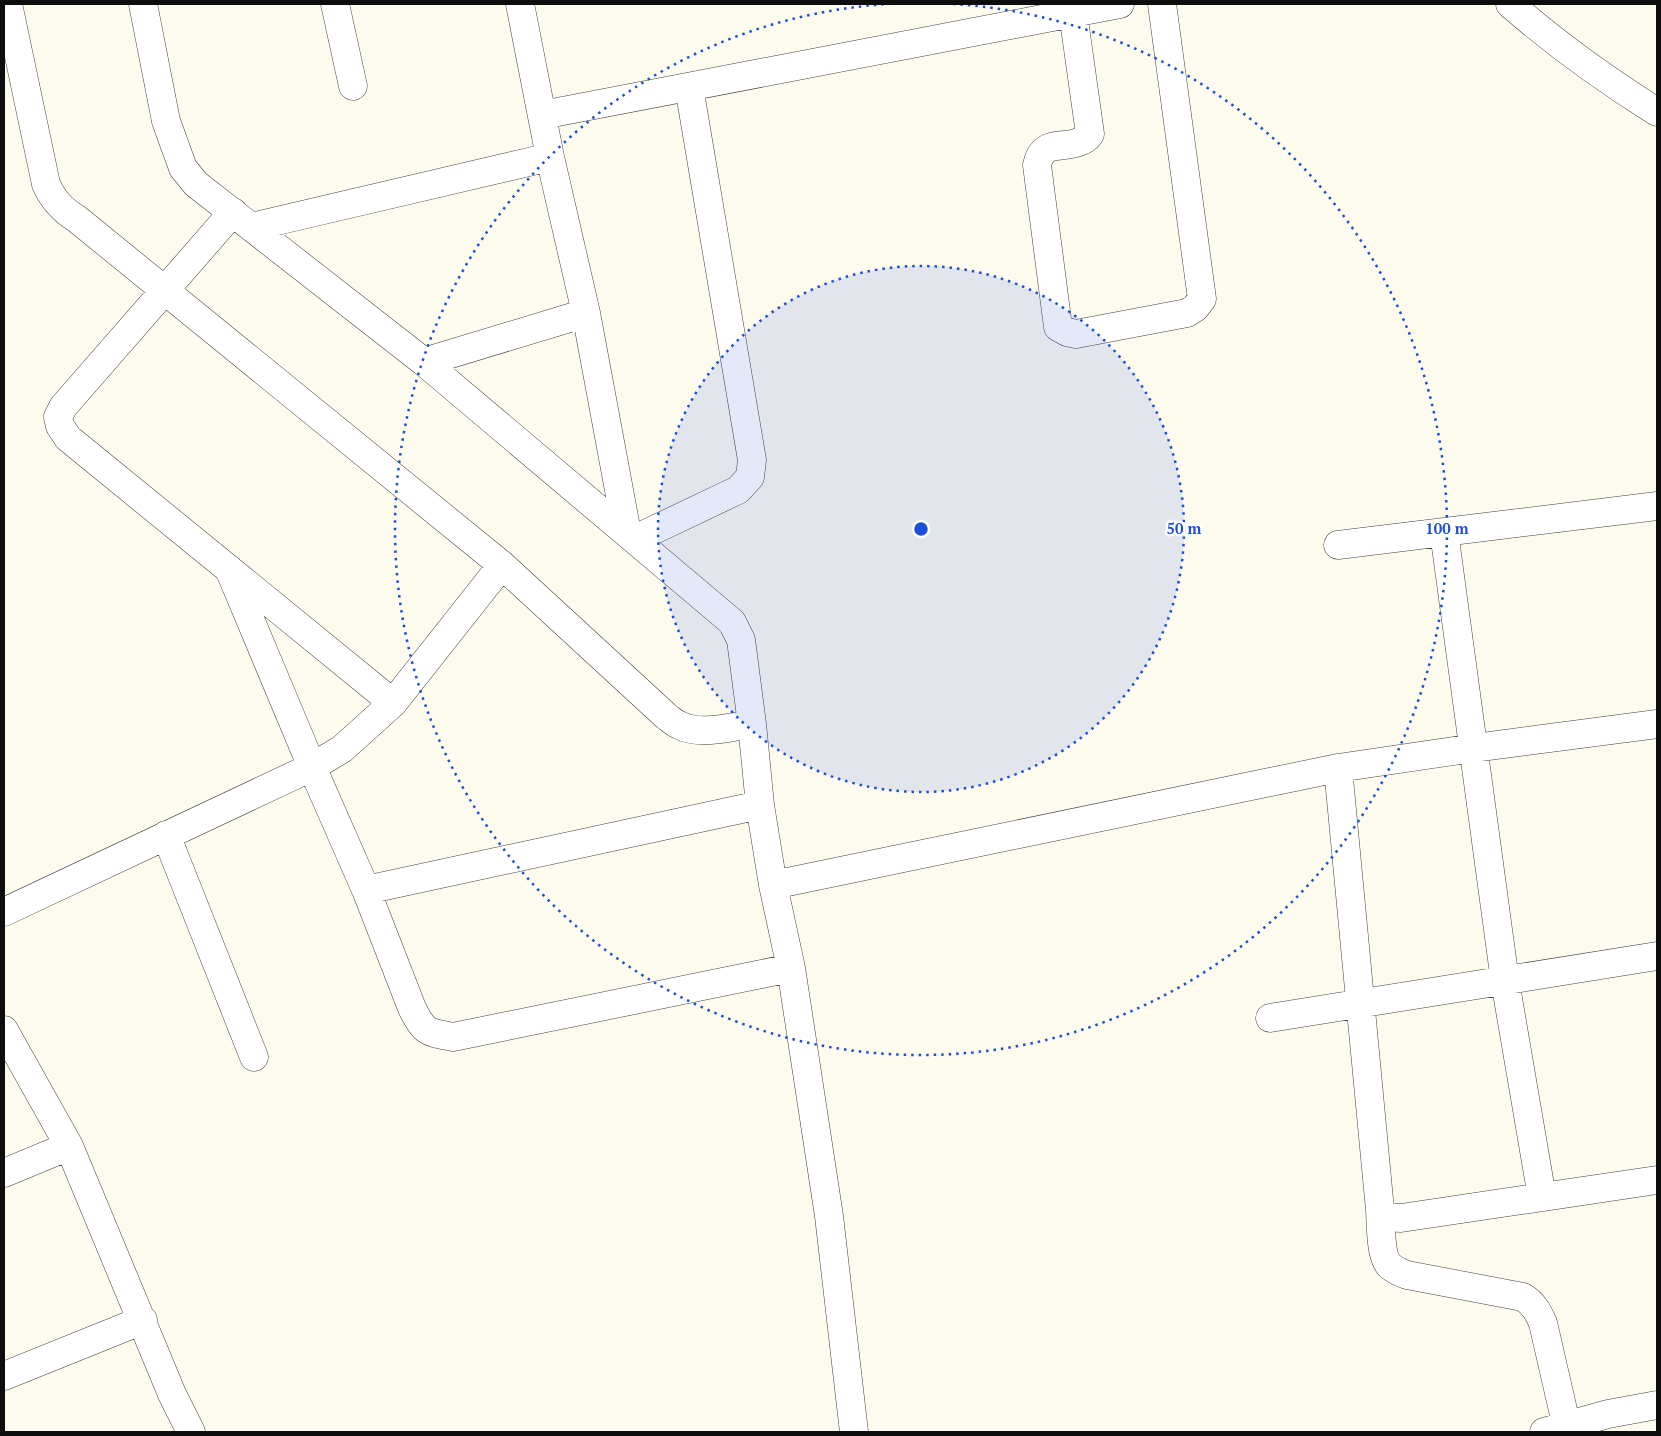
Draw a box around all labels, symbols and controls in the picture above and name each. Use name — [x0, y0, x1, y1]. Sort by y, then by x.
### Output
text: 50 m — [1167, 518, 1202, 538]
text: 100 m — [1425, 518, 1469, 538]
centre of rings — [912, 520, 930, 538]

